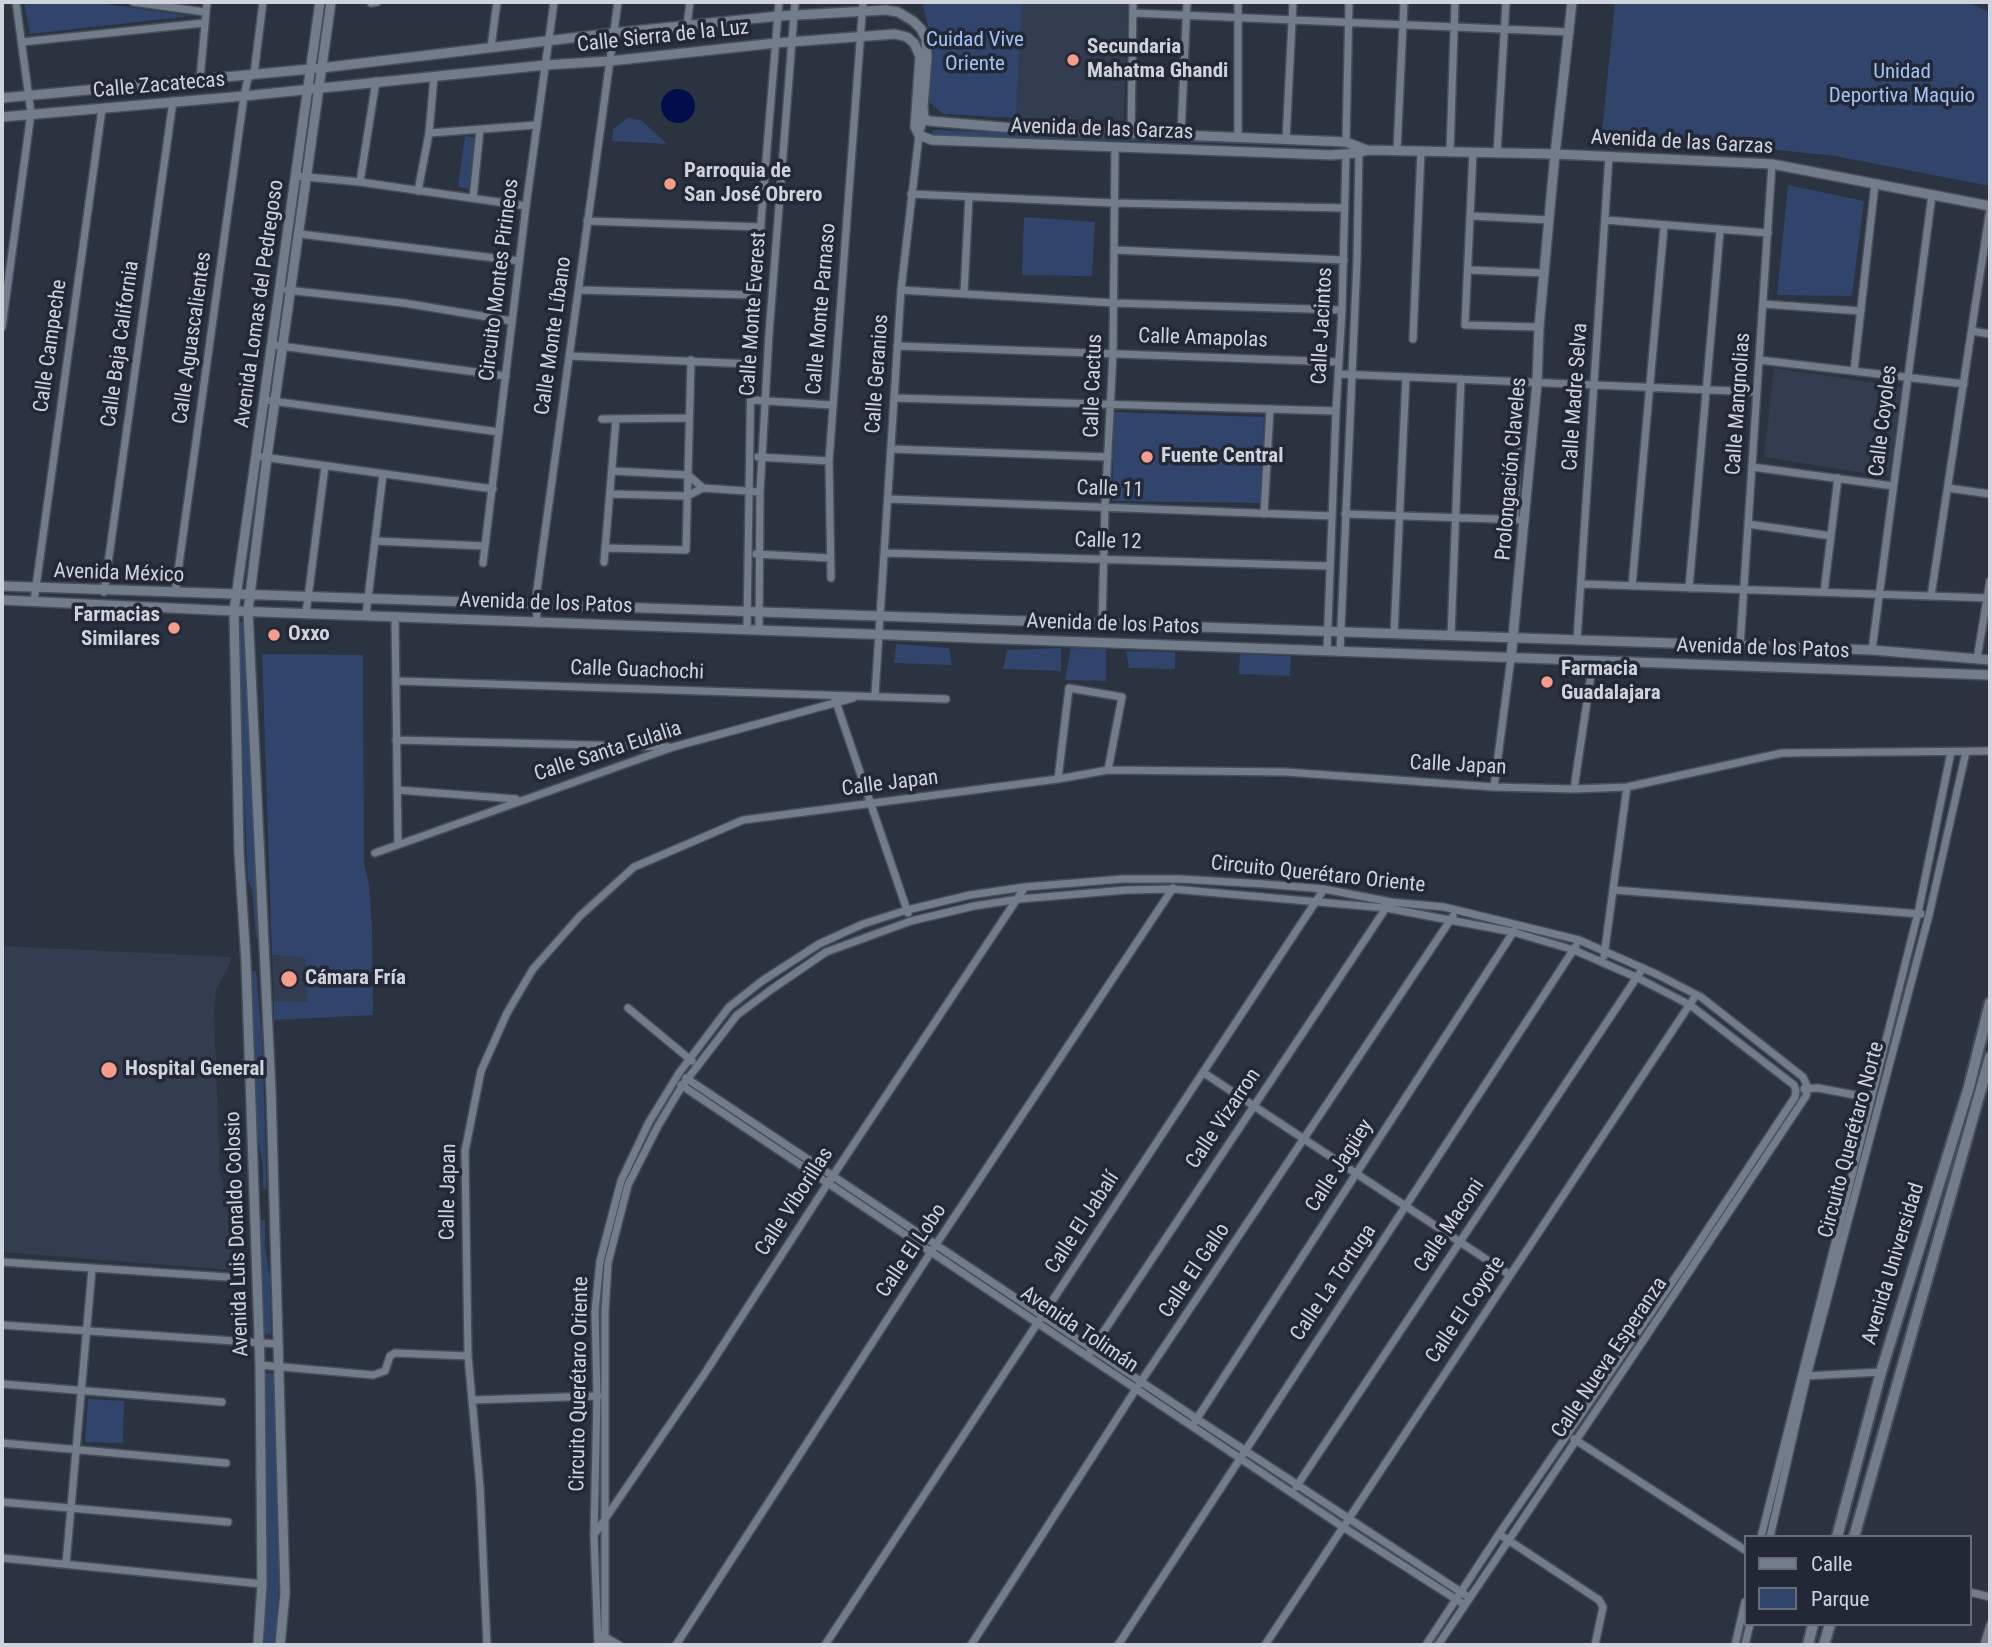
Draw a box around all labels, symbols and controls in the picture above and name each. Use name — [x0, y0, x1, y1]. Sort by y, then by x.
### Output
street label: Calle Sierra de la Luz — [576, 15, 750, 59]
park label: Cuidad Vive Oriente — [926, 28, 1024, 78]
place label: Secundaria Mahatma Ghandi — [1087, 35, 1228, 85]
marker: Secundaria Mahatma Ghandi — [1065, 52, 1081, 68]
park label: Unidad Deportiva Maquio — [1829, 60, 1975, 110]
street label: Calle Zacatecas — [92, 68, 226, 104]
street label: Avenida de las Garzas — [1010, 114, 1194, 146]
street label: Avenida de las Garzas — [1590, 126, 1774, 160]
place label: Parroquia de San José Obrero — [684, 159, 822, 209]
marker: Parroquia de San José Obrero — [662, 176, 678, 192]
street label: Circuito Montes Pirineos — [475, 177, 525, 383]
street label: Avenida Lomas del Pedregoso — [230, 178, 290, 430]
street label: Calle Monte Parnaso — [802, 222, 842, 396]
street label: Calle Monte Everest — [736, 231, 772, 397]
street label: Calle Aguascalientes — [168, 250, 218, 426]
street label: Calle Monte Líbano — [530, 255, 578, 417]
street label: Calle Baja California — [97, 259, 145, 429]
street label: Calle Jacintos — [1307, 267, 1339, 385]
street label: Calle Campeche — [29, 278, 73, 414]
street label: Calle Geranios — [861, 313, 895, 435]
street label: Calle Madre Selva — [1558, 322, 1594, 472]
street label: Calle Amapolas — [1138, 324, 1268, 354]
street label: Calle Mangnolias — [1721, 332, 1757, 476]
street label: Calle Cactus — [1080, 334, 1108, 438]
street label: Calle Coyoles — [1865, 364, 1903, 478]
street label: Prolongación Claveles — [1491, 376, 1533, 562]
place label: Fuente Central — [1161, 444, 1283, 470]
marker: Fuente Central — [1139, 449, 1155, 465]
street label: Calle 11 — [1076, 476, 1144, 504]
street label: Calle 12 — [1074, 528, 1142, 556]
street label: Avenida México — [53, 559, 185, 589]
street label: Avenida de los Patos — [459, 588, 633, 620]
place label: Farmacias Similares — [74, 603, 160, 653]
street label: Avenida de los Patos — [1026, 609, 1200, 641]
marker: Farmacias Similares — [166, 620, 182, 636]
place label: Oxxo — [288, 622, 330, 648]
marker: Oxxo — [266, 627, 282, 643]
street label: Avenida de los Patos — [1676, 633, 1850, 665]
street label: Calle Guachochi — [570, 656, 704, 686]
place label: Farmacia Guadalajara — [1561, 657, 1661, 707]
marker: Farmacia Guadalajara — [1539, 674, 1555, 690]
street label: Calle Santa Eulalia — [531, 716, 685, 788]
street label: Calle Japan — [1409, 751, 1507, 781]
street label: Calle Japan — [840, 766, 940, 802]
street label: Circuito Querétaro Oriente — [1210, 851, 1426, 899]
place label: Cámara Fría — [305, 966, 406, 992]
marker: Cámara Fría — [279, 969, 299, 989]
street label: Circuito Querétaro Norte — [1814, 1039, 1890, 1241]
place label: Hospital General — [125, 1057, 265, 1083]
marker: Hospital General — [99, 1060, 119, 1080]
street label: Calle Vizarron — [1181, 1064, 1267, 1174]
street label: Avenida Luis Donaldo Colosio — [221, 1111, 255, 1357]
street label: Calle Jagüey — [1301, 1115, 1379, 1217]
street label: Calle Japan — [436, 1143, 462, 1241]
street label: Calle Viborillas — [751, 1143, 839, 1261]
street label: Calle El Jabalí — [1041, 1167, 1125, 1279]
street label: Calle Maconi — [1410, 1174, 1490, 1278]
street label: Avenida Universidad — [1857, 1180, 1931, 1348]
street label: Calle El Lobo — [871, 1199, 953, 1303]
street label: Calle El Gallo — [1154, 1219, 1236, 1323]
street label: Calle La Tortuga — [1286, 1220, 1382, 1346]
street label: Calle El Coyote — [1421, 1252, 1511, 1368]
street label: Calle Nueva Esperanza — [1547, 1273, 1673, 1443]
street label: Circuito Querétaro Oriente — [566, 1276, 594, 1492]
street label: Avenida Tolimán — [1015, 1281, 1143, 1379]
legend — [1744, 1535, 1971, 1626]
text: Calle — [1811, 1552, 1852, 1576]
text: Parque — [1811, 1587, 1869, 1611]

